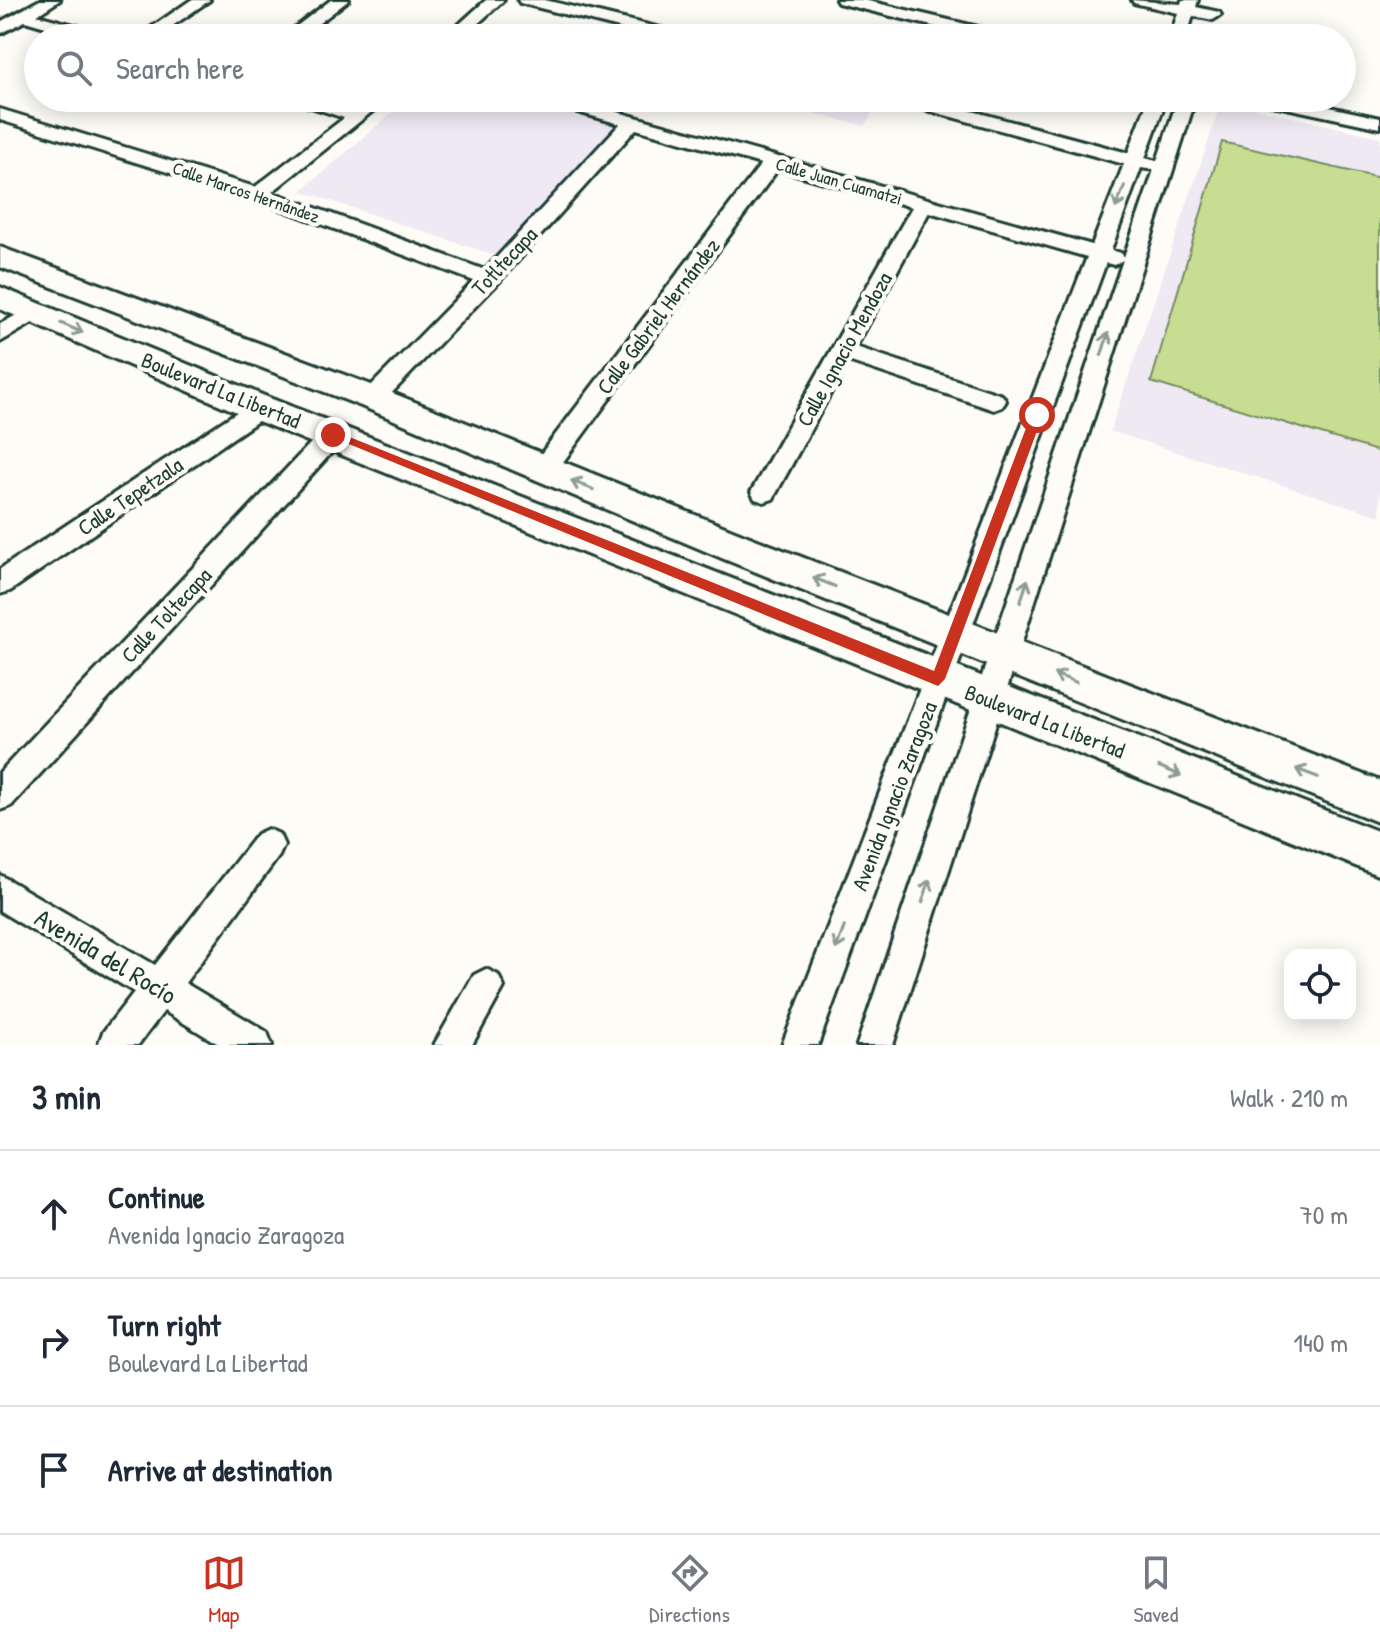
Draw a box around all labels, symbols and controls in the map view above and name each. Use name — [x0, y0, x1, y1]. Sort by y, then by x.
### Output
search box — [24, 24, 1356, 112]
icon: search — [52, 46, 96, 90]
text: Search here — [116, 48, 244, 88]
street label: Calle Juan Cuamatzi — [773, 151, 905, 211]
street label: Calle Marcos Hernández — [169, 155, 323, 229]
one-way arrow — [1112, 184, 1126, 209]
street label: Totltecapa — [464, 220, 544, 302]
street label: Calle Gabriel Hernández — [589, 232, 727, 400]
street label: Calle Ignacio Mendoza — [789, 266, 899, 432]
one-way arrow — [59, 322, 84, 337]
one-way arrow — [1098, 331, 1113, 356]
street label: Boulevard La Libertad — [137, 344, 305, 436]
route start — [1019, 397, 1055, 433]
route end — [315, 417, 351, 453]
street label: Calle Tepetzala — [71, 449, 189, 542]
one-way arrow — [570, 477, 595, 492]
street label: Calle Toltecapa — [114, 560, 218, 669]
one-way arrow — [812, 574, 837, 589]
one-way arrow — [1018, 579, 1033, 604]
one-way arrow — [1053, 670, 1078, 684]
street label: Boulevard La Libertad — [961, 677, 1130, 765]
street label: Avenida Ignacio Zaragoza — [844, 697, 944, 895]
one-way arrow — [1157, 764, 1182, 779]
one-way arrow — [1295, 765, 1320, 779]
one-way arrow — [920, 879, 935, 904]
street label: Avenida del Rocío — [29, 900, 183, 1012]
one-way arrow — [832, 925, 846, 950]
map controls — [1284, 949, 1356, 1021]
button: locate — [1284, 949, 1356, 1021]
text: 3 min — [32, 1074, 101, 1120]
text: Walk · 210 m — [1230, 1080, 1348, 1115]
text: Continue — [108, 1177, 205, 1217]
icon: ahead — [32, 1192, 76, 1236]
text: 70 m — [1300, 1197, 1348, 1232]
text: Avenida Ignacio Zaragoza — [108, 1217, 344, 1252]
text: Turn right — [108, 1305, 221, 1345]
icon: right — [32, 1320, 76, 1364]
text: 140 m — [1294, 1325, 1348, 1360]
text: Boulevard La Libertad — [108, 1345, 308, 1380]
icon: arrive — [32, 1448, 76, 1492]
text: Arrive at destination — [108, 1450, 333, 1490]
tab: Map — [202, 1551, 246, 1629]
tab: Directions — [649, 1551, 730, 1629]
tab: Saved — [1133, 1551, 1178, 1629]

